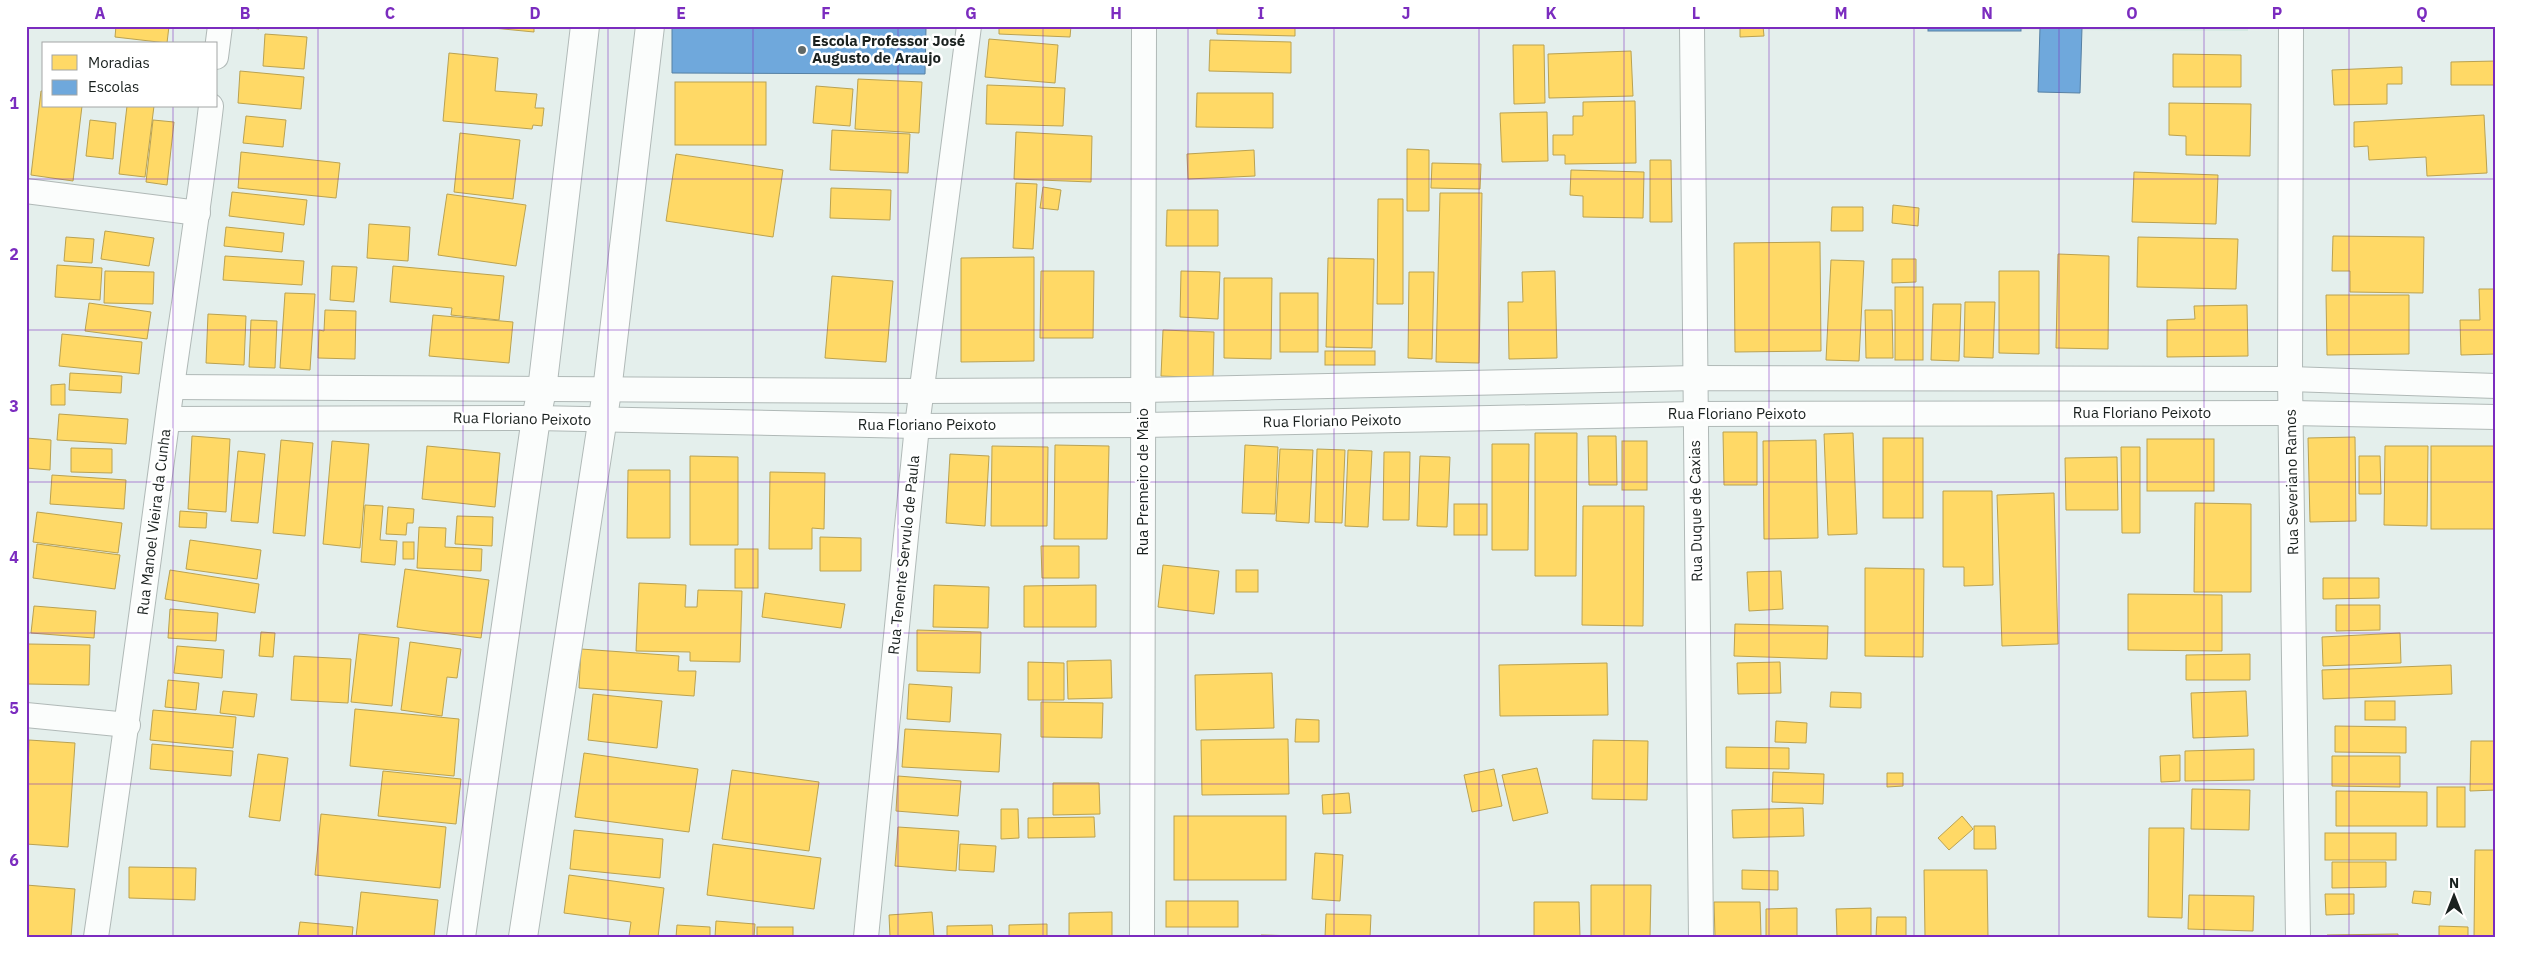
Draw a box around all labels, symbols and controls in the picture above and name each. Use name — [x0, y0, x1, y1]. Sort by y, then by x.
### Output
text: A — [95, 3, 106, 23]
text: B — [240, 3, 251, 23]
text: C — [385, 3, 395, 23]
text: D — [529, 3, 541, 23]
text: E — [676, 3, 686, 23]
text: F — [821, 3, 831, 23]
text: G — [965, 3, 977, 23]
text: H — [1110, 3, 1122, 23]
text: I — [1258, 3, 1265, 23]
text: J — [1402, 3, 1410, 23]
text: K — [1545, 3, 1557, 23]
text: L — [1692, 3, 1700, 23]
text: M — [1834, 3, 1848, 23]
text: N — [1981, 3, 1993, 23]
text: O — [2126, 3, 2138, 23]
text: P — [2272, 3, 2282, 23]
text: Q — [2416, 3, 2428, 23]
place label: Escola Professor José Augusto de Araujo — [812, 31, 965, 67]
legend — [42, 42, 218, 108]
marker: Escola Professor José Augusto de Araujo — [796, 44, 808, 56]
text: Moradias — [88, 53, 150, 72]
text: Escolas — [88, 77, 139, 96]
text: 1 — [9, 93, 19, 113]
text: 2 — [9, 244, 19, 264]
text: 3 — [9, 396, 19, 416]
street label: Rua Floriano Peixoto — [2073, 403, 2211, 422]
street label: Rua Floriano Peixoto — [1668, 404, 1806, 423]
street label: Rua Floriano Peixoto — [453, 408, 591, 429]
street label: Rua Premeiro de Maio — [1133, 408, 1152, 556]
street label: Rua Severiano Ramos — [2281, 409, 2302, 555]
street label: Rua Floriano Peixoto — [1263, 410, 1401, 431]
street label: Rua Floriano Peixoto — [858, 415, 996, 434]
street label: Rua Manoel Vieira da Cunha — [133, 428, 174, 616]
street label: Rua Duque de Caxias — [1685, 440, 1706, 582]
street label: Rua Tenente Servulo de Paula — [884, 454, 923, 656]
text: 4 — [9, 547, 19, 567]
text: 5 — [9, 698, 19, 718]
text: 6 — [9, 850, 19, 870]
north arrow — [2430, 870, 2480, 920]
text: N — [2449, 874, 2459, 892]

